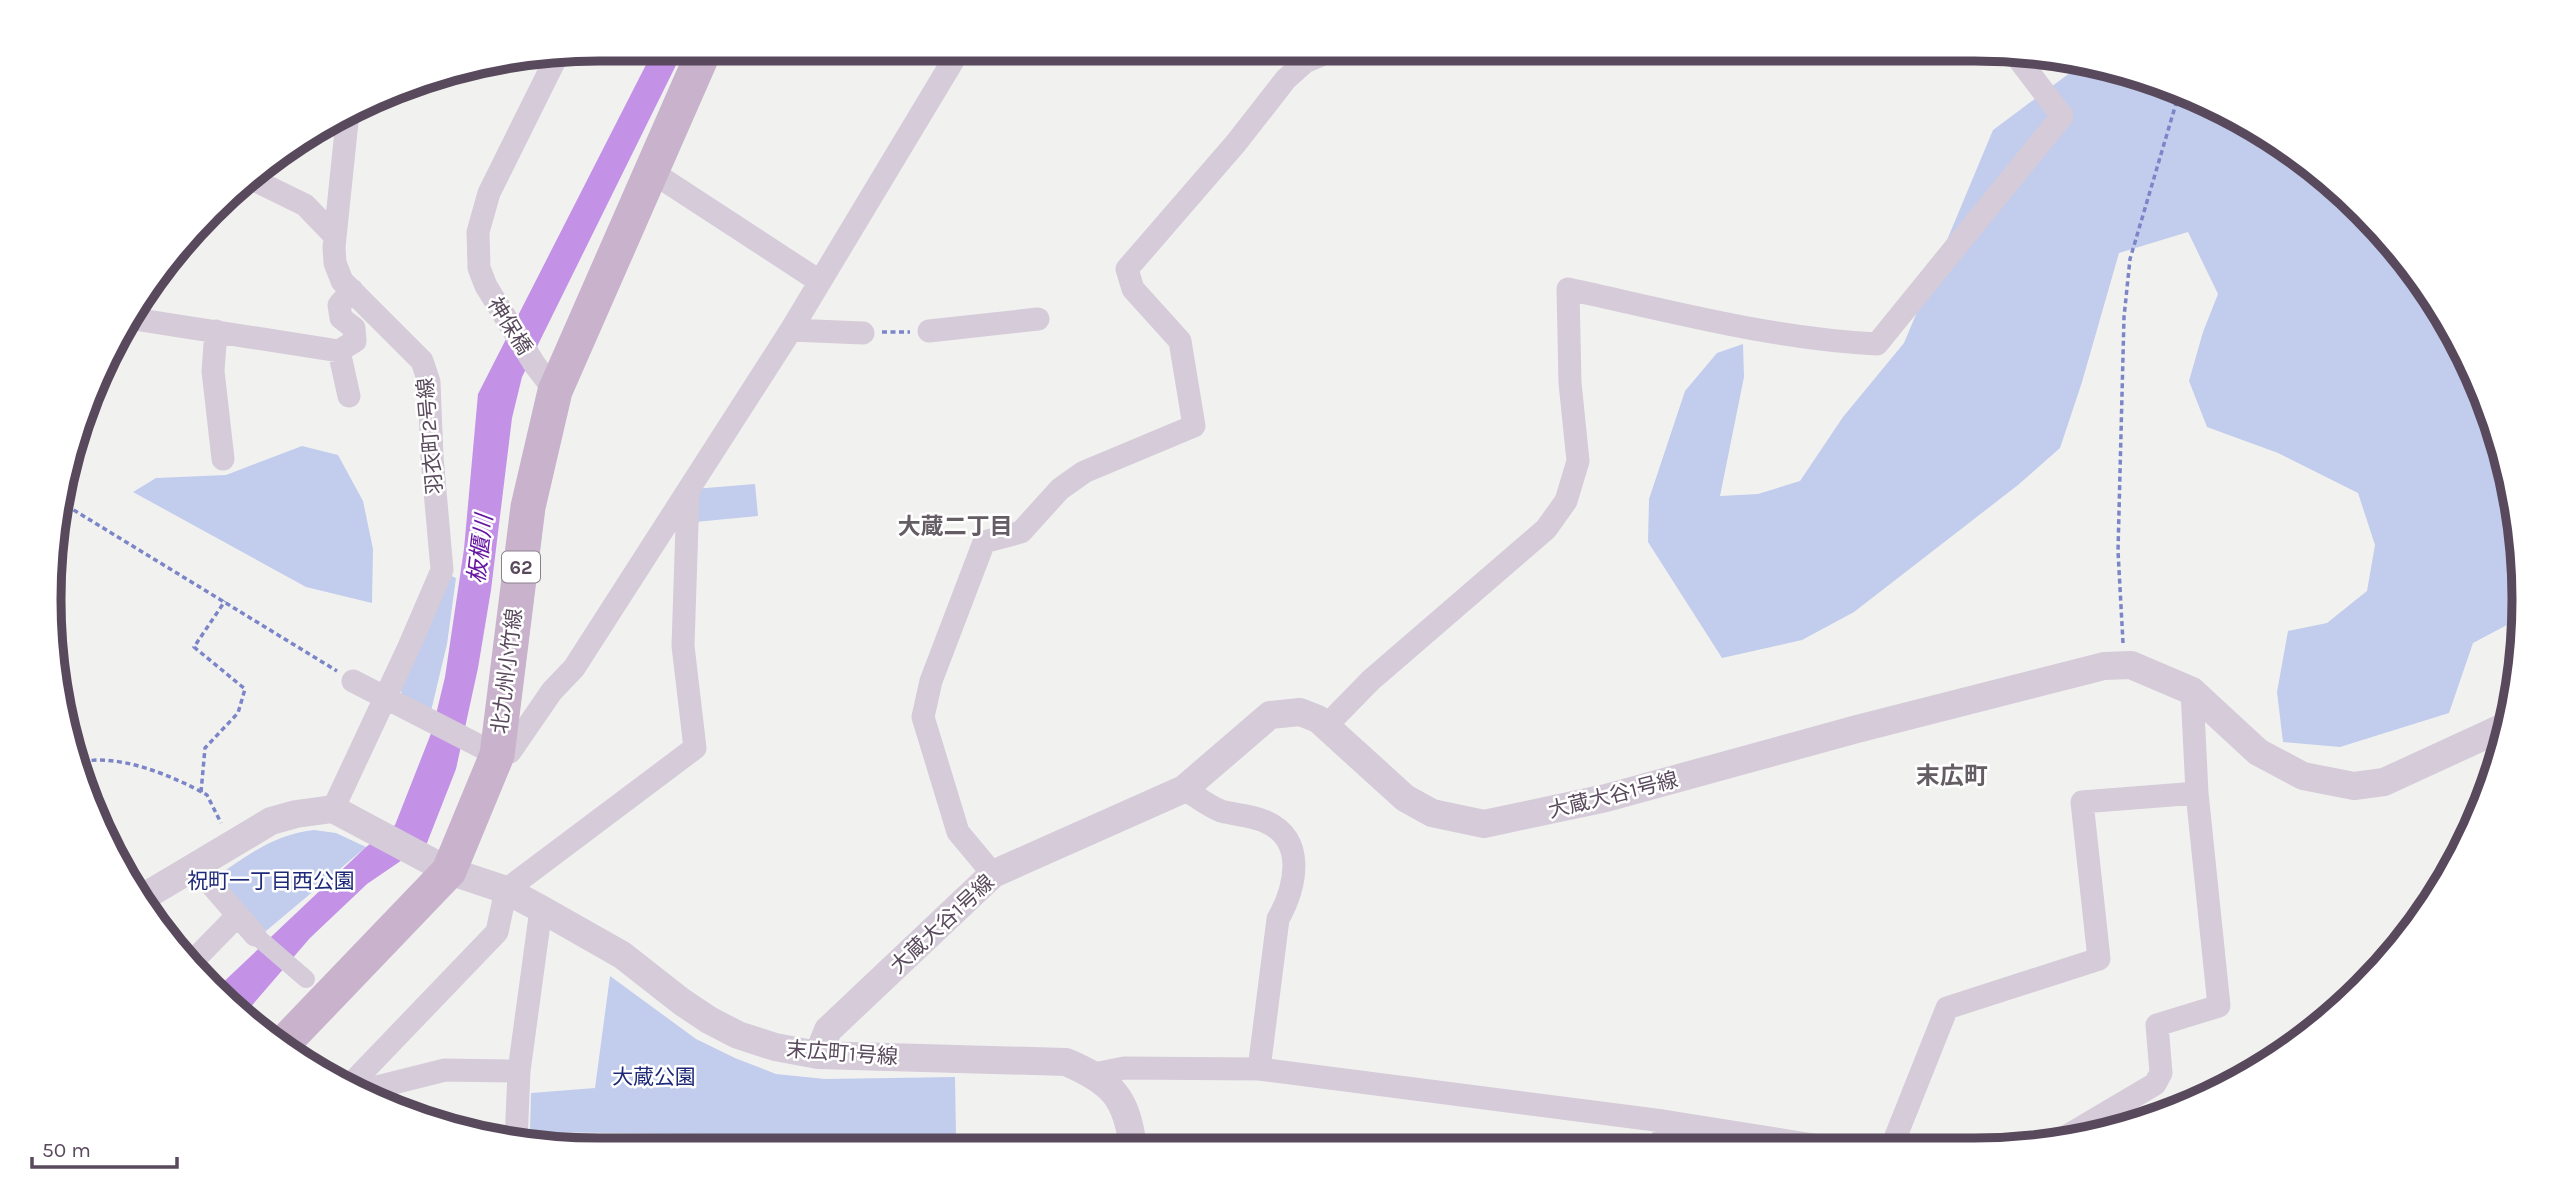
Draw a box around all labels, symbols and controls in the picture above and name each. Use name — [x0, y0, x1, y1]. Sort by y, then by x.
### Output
street label: 神保橋 — [483, 293, 537, 359]
street label: 羽衣町2号線 — [413, 377, 447, 495]
water label: 板櫃川 — [463, 510, 498, 585]
district label: 大蔵二丁目 — [898, 513, 1013, 540]
road number: 62 — [502, 552, 540, 582]
street label: 北九州小竹線 — [487, 607, 527, 735]
district label: 末広町 — [1916, 762, 1988, 790]
street label: 大蔵大谷1号線 — [1546, 767, 1680, 823]
park label: 祝町一丁目西公園 — [187, 869, 355, 893]
street label: 大蔵大谷1号線 — [885, 870, 999, 978]
street label: 末広町1号線 — [785, 1037, 899, 1069]
park label: 大蔵公園 — [612, 1065, 696, 1089]
scale bar — [32, 1126, 177, 1170]
text: 50 m — [42, 1138, 91, 1162]

